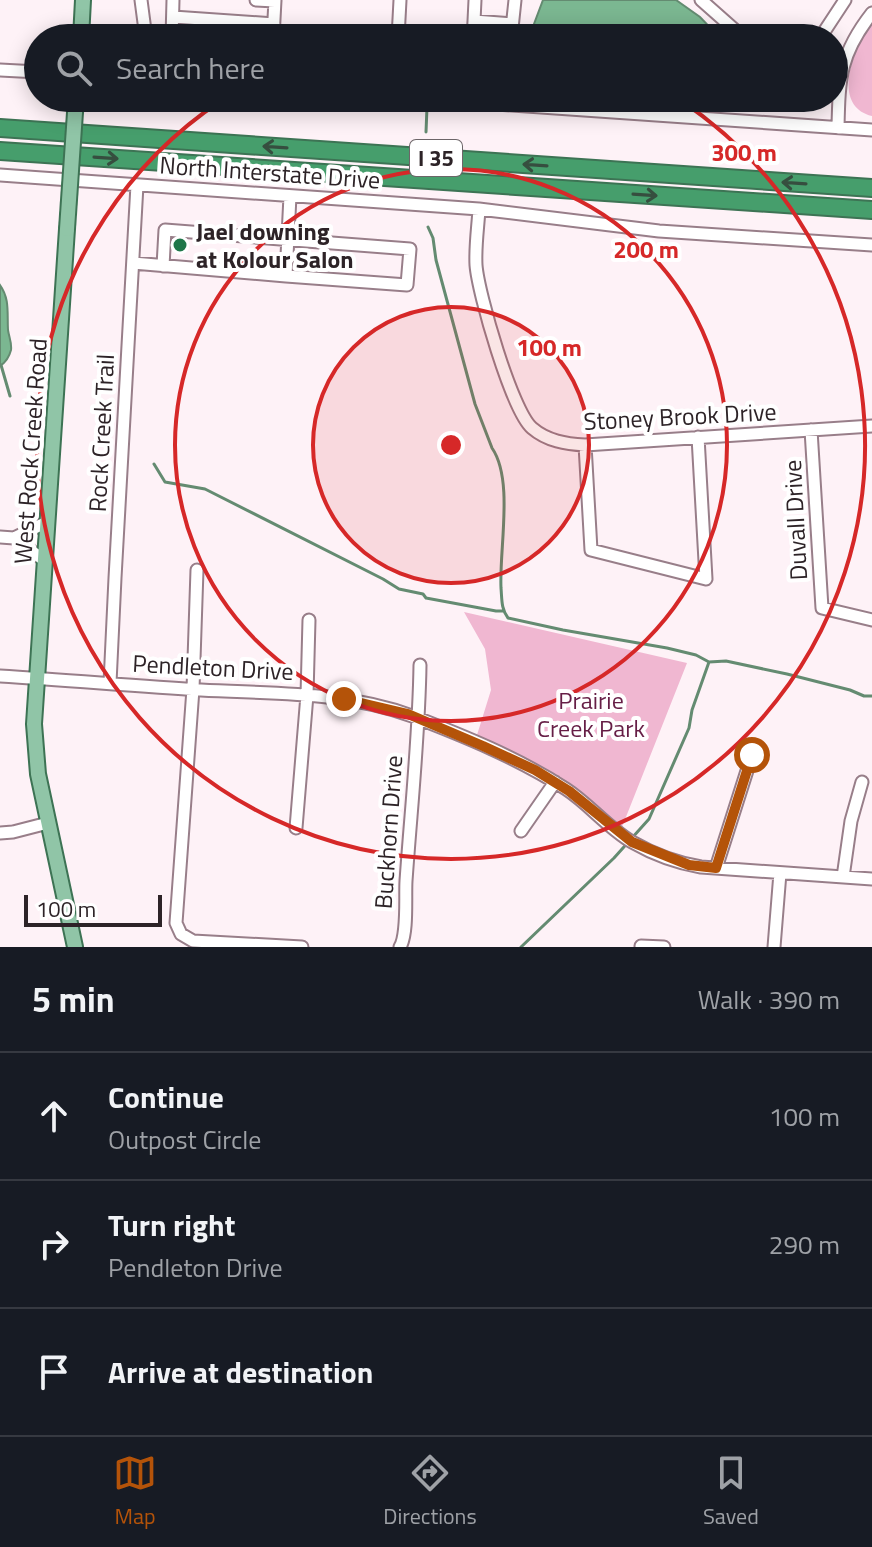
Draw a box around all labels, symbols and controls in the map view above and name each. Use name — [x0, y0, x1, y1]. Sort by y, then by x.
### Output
search box — [24, 24, 848, 112]
text: Search here — [116, 45, 265, 91]
icon: search — [52, 46, 96, 90]
text: 300 m — [711, 134, 777, 170]
one-way arrow — [262, 139, 289, 154]
road number: I 35 — [410, 140, 462, 176]
street label: North Interstate Drive — [158, 146, 382, 198]
one-way arrow — [92, 151, 119, 166]
one-way arrow — [522, 157, 549, 172]
one-way arrow — [781, 175, 808, 190]
one-way arrow — [631, 188, 657, 203]
place label: Jael downing at Kolour Salon — [196, 213, 353, 277]
text: 200 m — [613, 231, 679, 267]
marker: Jael downing at Kolour Salon — [171, 236, 189, 254]
text: 100 m — [516, 329, 582, 365]
street label: West Rock Creek Road — [4, 337, 56, 565]
street label: Rock Creek Trail — [79, 353, 123, 513]
street label: Stoney Brook Drive — [583, 393, 777, 439]
centre of rings — [437, 431, 465, 459]
street label: Duvall Drive — [774, 459, 816, 581]
street label: Pendleton Drive — [132, 645, 294, 689]
route end — [326, 681, 362, 717]
park label: Prairie Creek Park — [537, 682, 645, 746]
route start — [734, 737, 770, 773]
street label: Buckhorn Drive — [365, 754, 411, 910]
scale bar — [24, 891, 162, 927]
text: 100 m — [36, 892, 96, 926]
text: 5 min — [32, 973, 115, 1025]
text: Walk · 390 m — [698, 980, 840, 1019]
text: Continue — [108, 1074, 224, 1120]
icon: ahead — [32, 1094, 76, 1138]
text: 100 m — [769, 1097, 840, 1136]
text: Outpost Circle — [108, 1120, 262, 1159]
text: Turn right — [108, 1202, 236, 1248]
icon: right — [32, 1222, 76, 1266]
text: 290 m — [769, 1225, 840, 1264]
text: Pendleton Drive — [108, 1248, 283, 1287]
text: Arrive at destination — [108, 1349, 373, 1395]
icon: arrive — [32, 1350, 76, 1394]
tab: Map — [113, 1451, 157, 1533]
tab: Directions — [383, 1451, 477, 1533]
tab: Saved — [703, 1451, 759, 1533]

